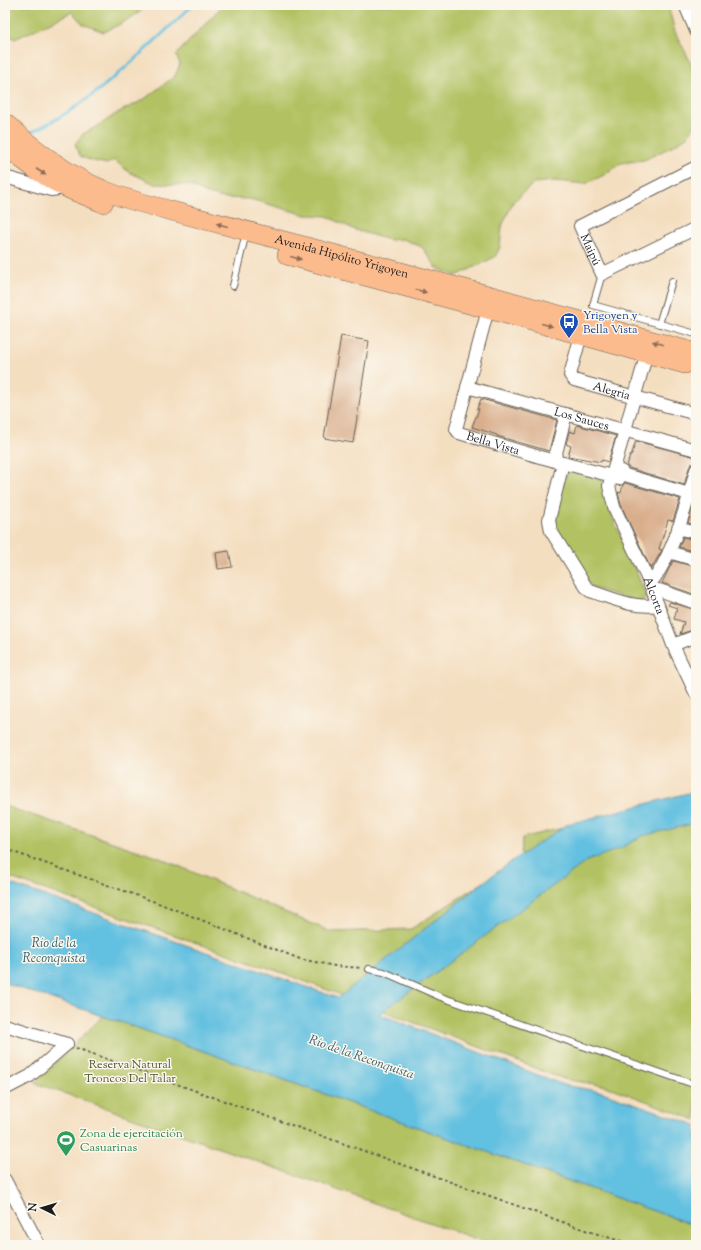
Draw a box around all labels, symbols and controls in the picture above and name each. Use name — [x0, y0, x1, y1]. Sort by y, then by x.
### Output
one-way arrow — [36, 168, 46, 176]
one-way arrow — [216, 221, 228, 227]
street label: Avenida Hipólito Yrigoyen — [272, 231, 410, 284]
street label: Maipú — [575, 231, 605, 269]
one-way arrow — [290, 255, 302, 261]
one-way arrow — [416, 288, 428, 294]
place label: Yrigoyen y Bella Vista — [583, 307, 638, 339]
bus stop icon: Yrigoyen y Bella Vista — [558, 311, 580, 339]
one-way arrow — [541, 322, 553, 328]
one-way arrow — [652, 340, 664, 346]
street label: Alegria — [591, 378, 633, 405]
street label: Los Sauces — [552, 403, 611, 436]
street label: Bella Vista — [464, 428, 522, 461]
street label: Alcorta — [638, 574, 669, 618]
water label: Río de la Reconquista — [23, 935, 86, 968]
water label: Río de la Reconquista — [306, 1031, 417, 1084]
park label: Reserva Natural Troncos Del Talar — [84, 1056, 176, 1088]
place label: Zona de ejercitación Casuarinas — [80, 1125, 183, 1157]
sports icon: Zona de ejercitación Casuarinas — [55, 1129, 77, 1157]
north arrow — [22, 1188, 62, 1228]
text: N — [25, 1202, 41, 1213]

